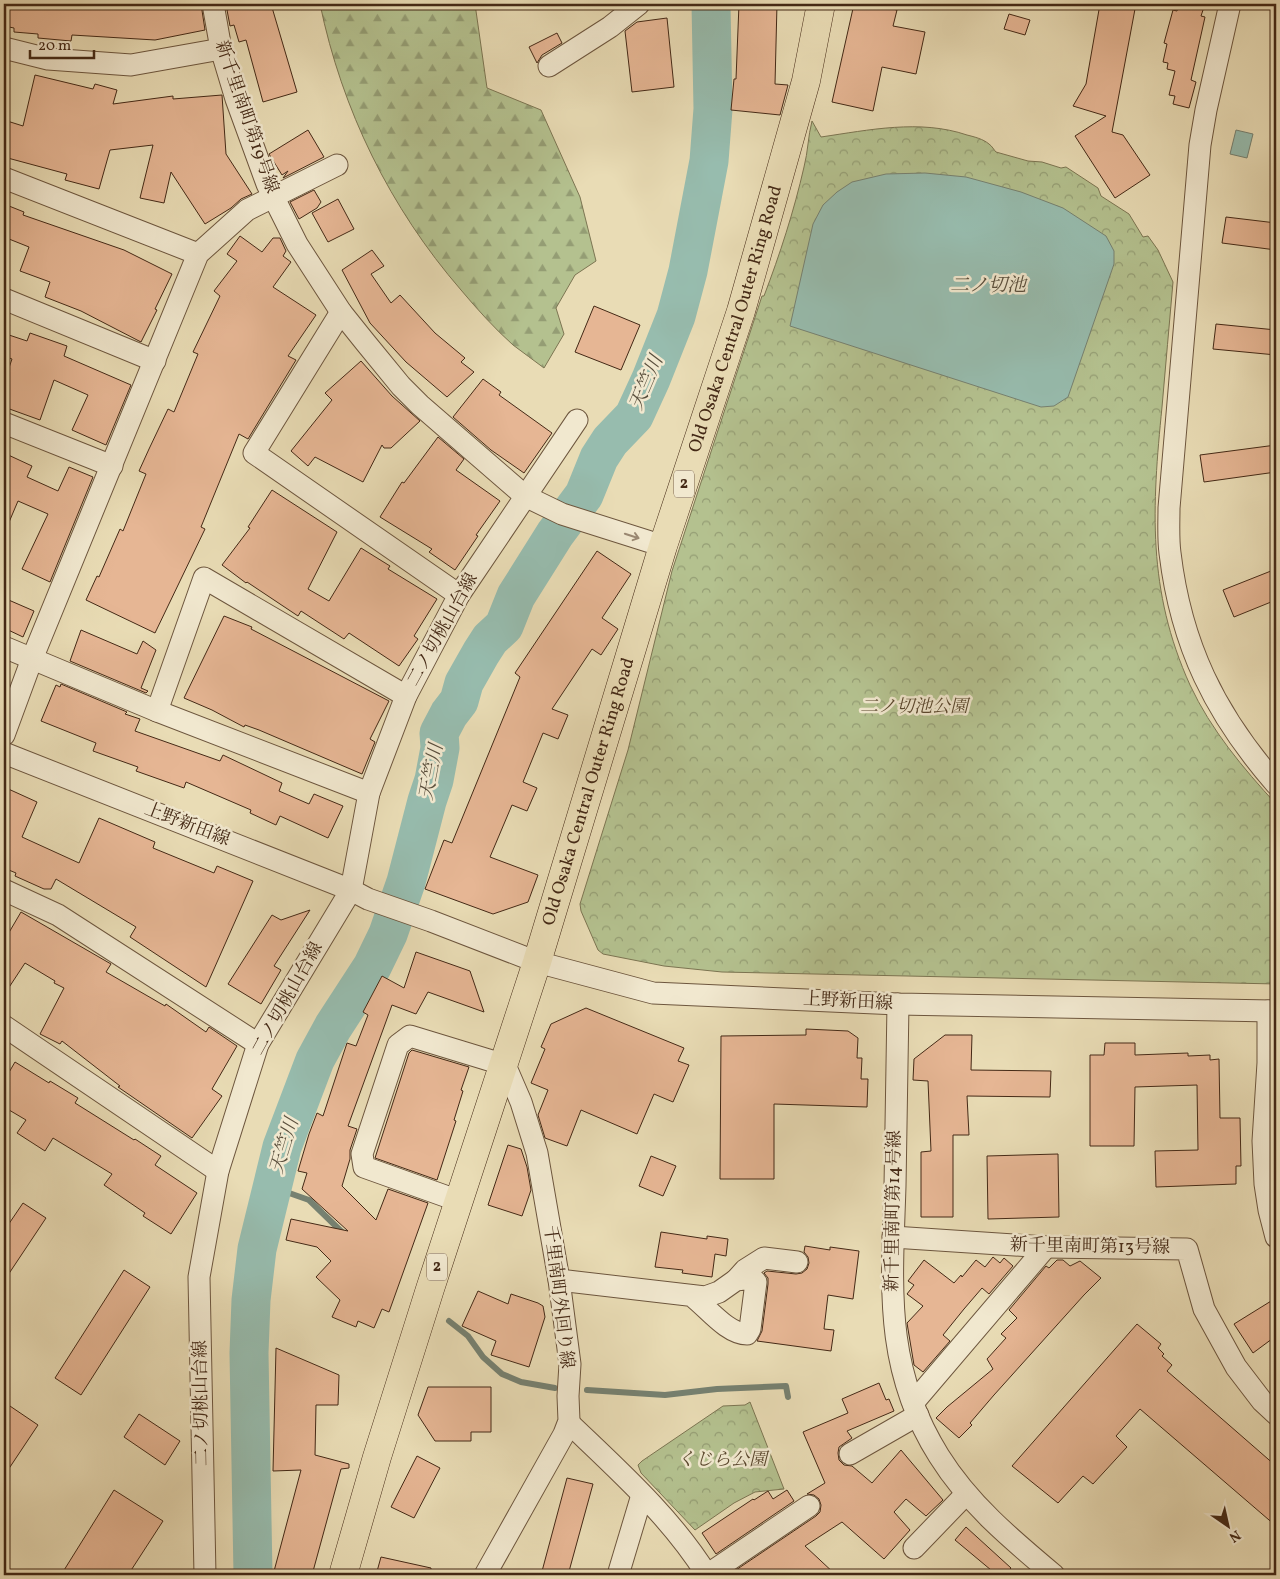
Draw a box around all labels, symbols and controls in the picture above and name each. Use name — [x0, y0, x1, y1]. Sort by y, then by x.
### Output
scale bar — [30, 28, 94, 60]
text: 20 m — [38, 36, 71, 57]
street label: 新千里南町第19号線 — [208, 37, 284, 197]
street label: Old Osaka Central Outer Ring Road — [682, 182, 788, 456]
water label: 二ノ切池 — [950, 273, 1028, 299]
water label: 天竺川 — [624, 350, 671, 414]
road number: 2 — [674, 470, 694, 498]
one-way arrow — [624, 532, 640, 542]
street label: 二ノ切桃山台線 — [402, 569, 484, 691]
street label: Old Osaka Central Outer Ring Road — [536, 655, 641, 929]
park label: 二ノ切池公園 — [860, 695, 971, 720]
water label: 天竺川 — [414, 740, 451, 802]
street label: 上野新田線 — [141, 797, 233, 853]
street label: 二ノ切桃山台線 — [247, 938, 329, 1060]
street label: 上野新田線 — [802, 987, 894, 1017]
water label: 天竺川 — [264, 1113, 306, 1177]
street label: 新千里南町第14号線 — [880, 1130, 908, 1292]
street label: 千里南町外回り線 — [537, 1224, 579, 1370]
street label: 新千里南町第13号線 — [1010, 1233, 1170, 1261]
road number: 2 — [427, 1254, 447, 1280]
street label: 二ノ切桃山台線 — [188, 1340, 216, 1466]
park label: くじら公園 — [677, 1448, 770, 1473]
north arrow — [1202, 1502, 1252, 1552]
text: N — [1225, 1525, 1244, 1546]

